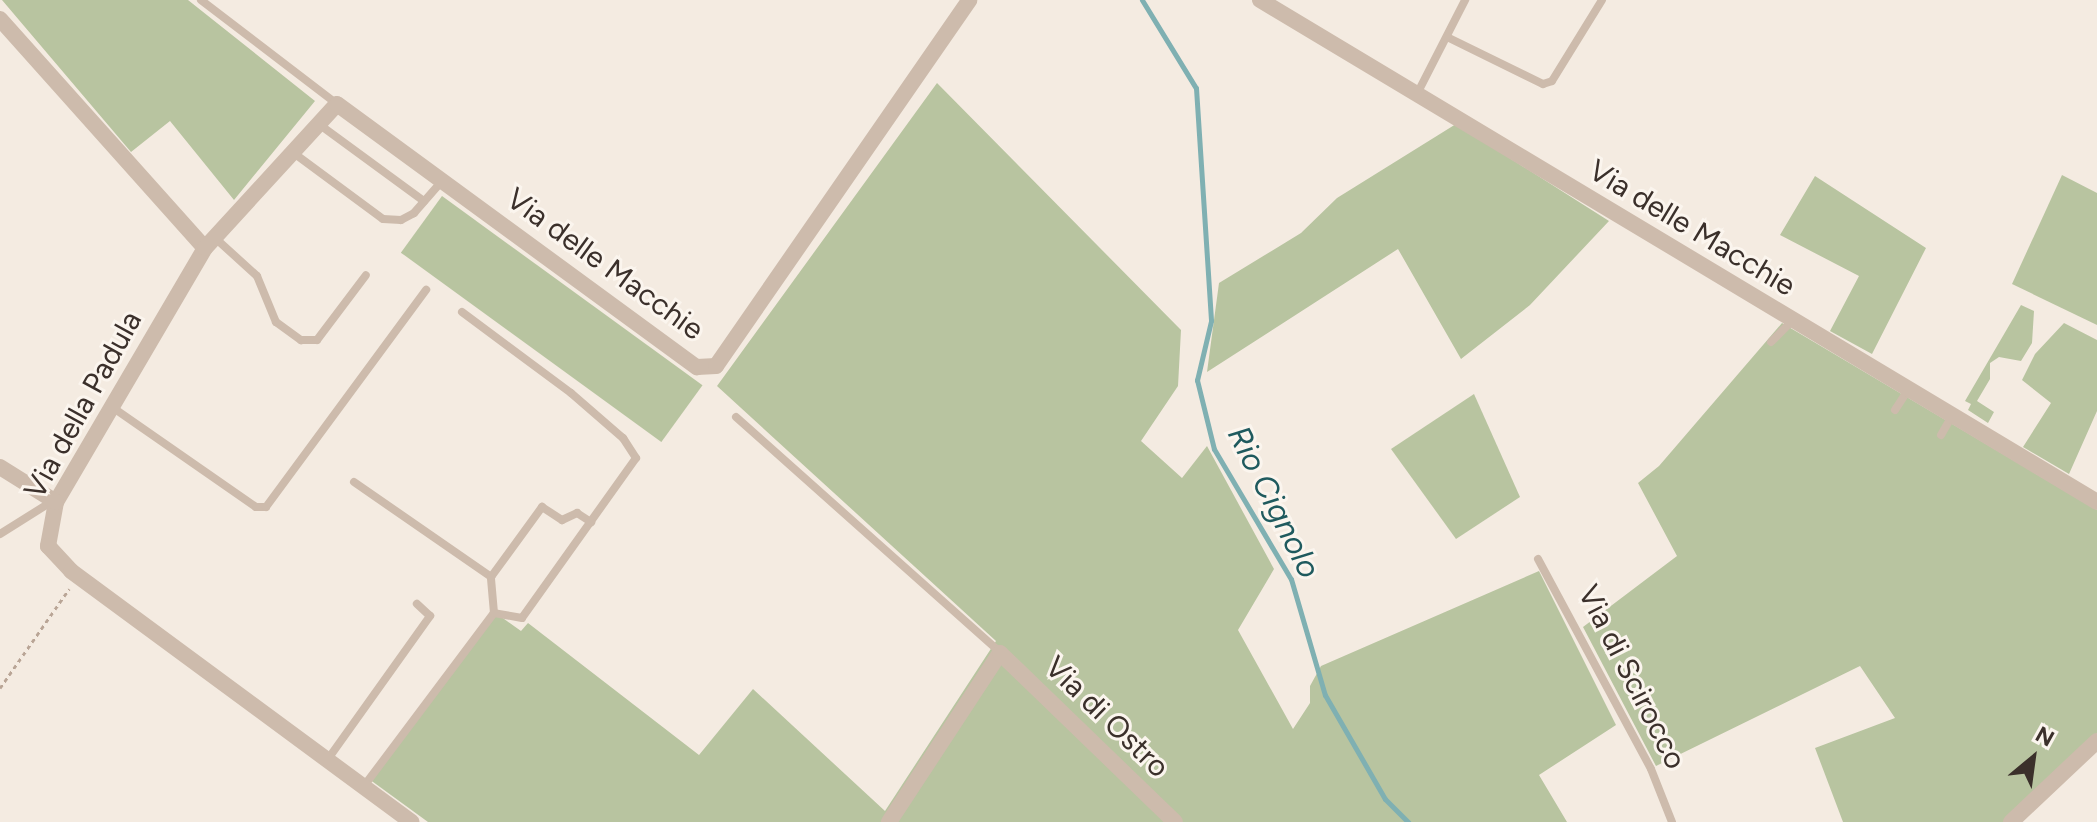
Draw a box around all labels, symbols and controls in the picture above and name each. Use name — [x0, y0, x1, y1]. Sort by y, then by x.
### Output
street label: Via delle Macchie — [1582, 152, 1802, 304]
street label: Via delle Macchie — [500, 180, 710, 348]
street label: Via della Padula — [17, 305, 149, 505]
water label: Rio Cignolo — [1219, 420, 1329, 584]
street label: Via di Scirocco — [1570, 579, 1694, 775]
street label: Via di Ostro — [1037, 649, 1177, 785]
north arrow — [1993, 718, 2073, 798]
text: N — [2031, 721, 2059, 753]

